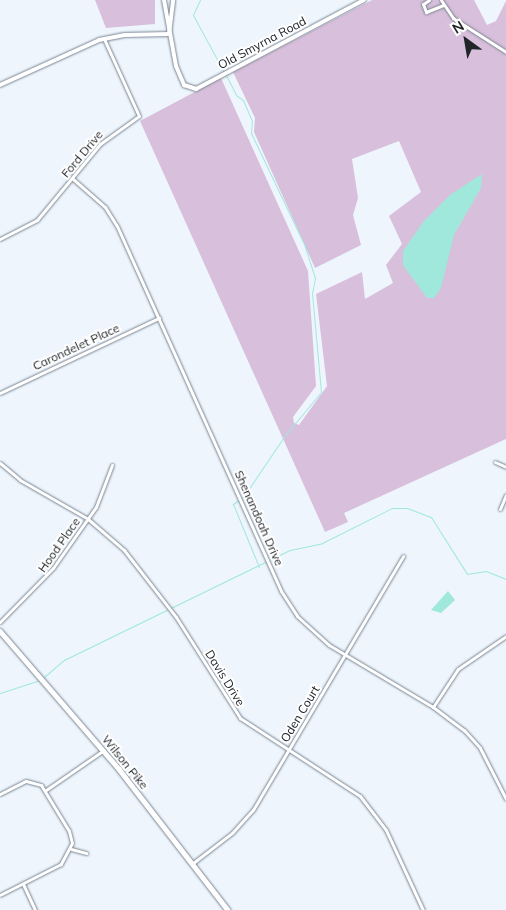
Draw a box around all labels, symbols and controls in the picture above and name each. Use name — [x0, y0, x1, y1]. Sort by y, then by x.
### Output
street label: Old Smyrna Road — [215, 14, 309, 72]
north arrow — [441, 15, 491, 65]
text: N — [449, 17, 467, 38]
street label: Ford Drive — [58, 128, 106, 180]
street label: Carondelet Place — [30, 321, 122, 373]
street label: Shenandoah Drive — [232, 468, 286, 568]
street label: Hood Place — [35, 515, 83, 575]
street label: Davis Drive — [202, 647, 248, 709]
street label: Oden Court — [277, 683, 323, 745]
street label: Wilson Pike — [99, 732, 151, 792]

